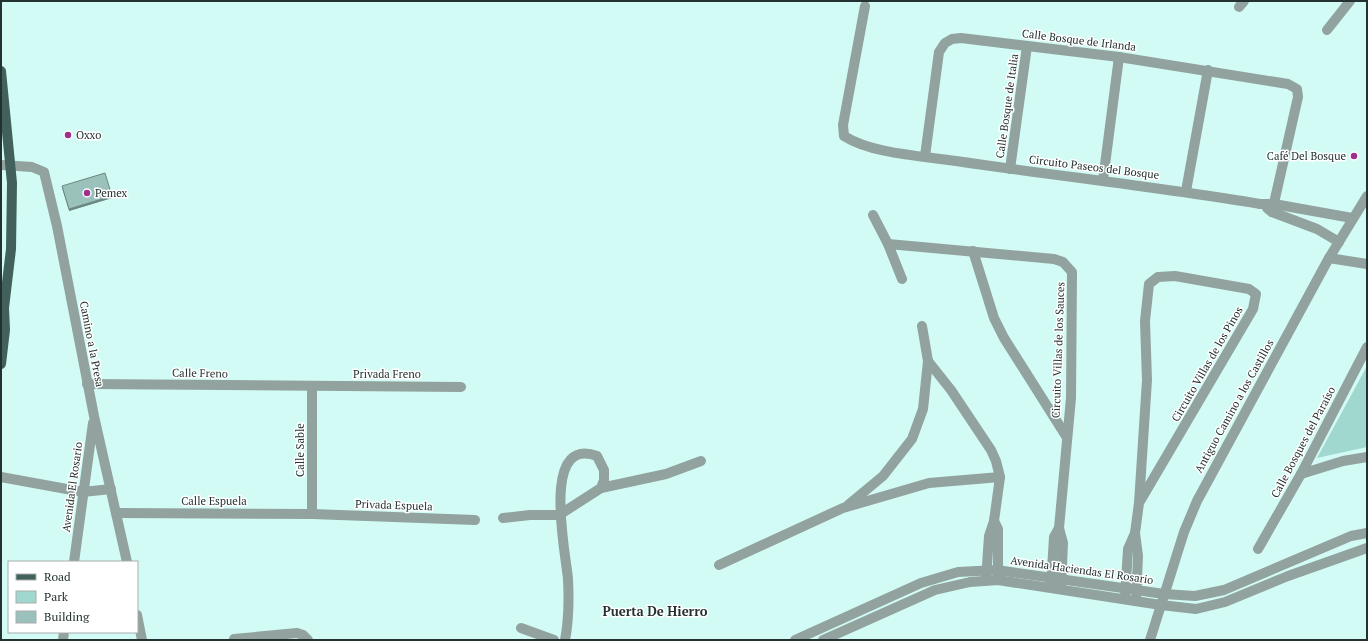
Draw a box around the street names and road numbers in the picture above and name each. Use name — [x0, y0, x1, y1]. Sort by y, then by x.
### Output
street label: Calle Bosque de Irlanda — [1021, 26, 1137, 54]
street label: Calle Bosque de Italia — [993, 52, 1021, 159]
street label: Circuito Paseos del Bosque — [1028, 152, 1160, 182]
street label: Circuito Villas de los Sauces — [1049, 281, 1067, 418]
street label: Camino a la Presa — [77, 300, 107, 389]
street label: Circuito Villas de los Pinos — [1168, 304, 1246, 424]
street label: Antiguo Camino a los Castillos — [1191, 337, 1277, 475]
street label: Calle Freno — [172, 366, 228, 380]
street label: Privada Freno — [353, 367, 421, 381]
street label: Calle Bosques del Paraíso — [1268, 384, 1338, 500]
street label: Calle Sable — [293, 423, 307, 477]
street label: Avenida El Rosario — [59, 441, 85, 533]
street label: Calle Espuela — [181, 494, 247, 508]
street label: Privada Espuela — [355, 497, 433, 513]
street label: Avenida Haciendas El Rosario — [1010, 553, 1154, 587]

